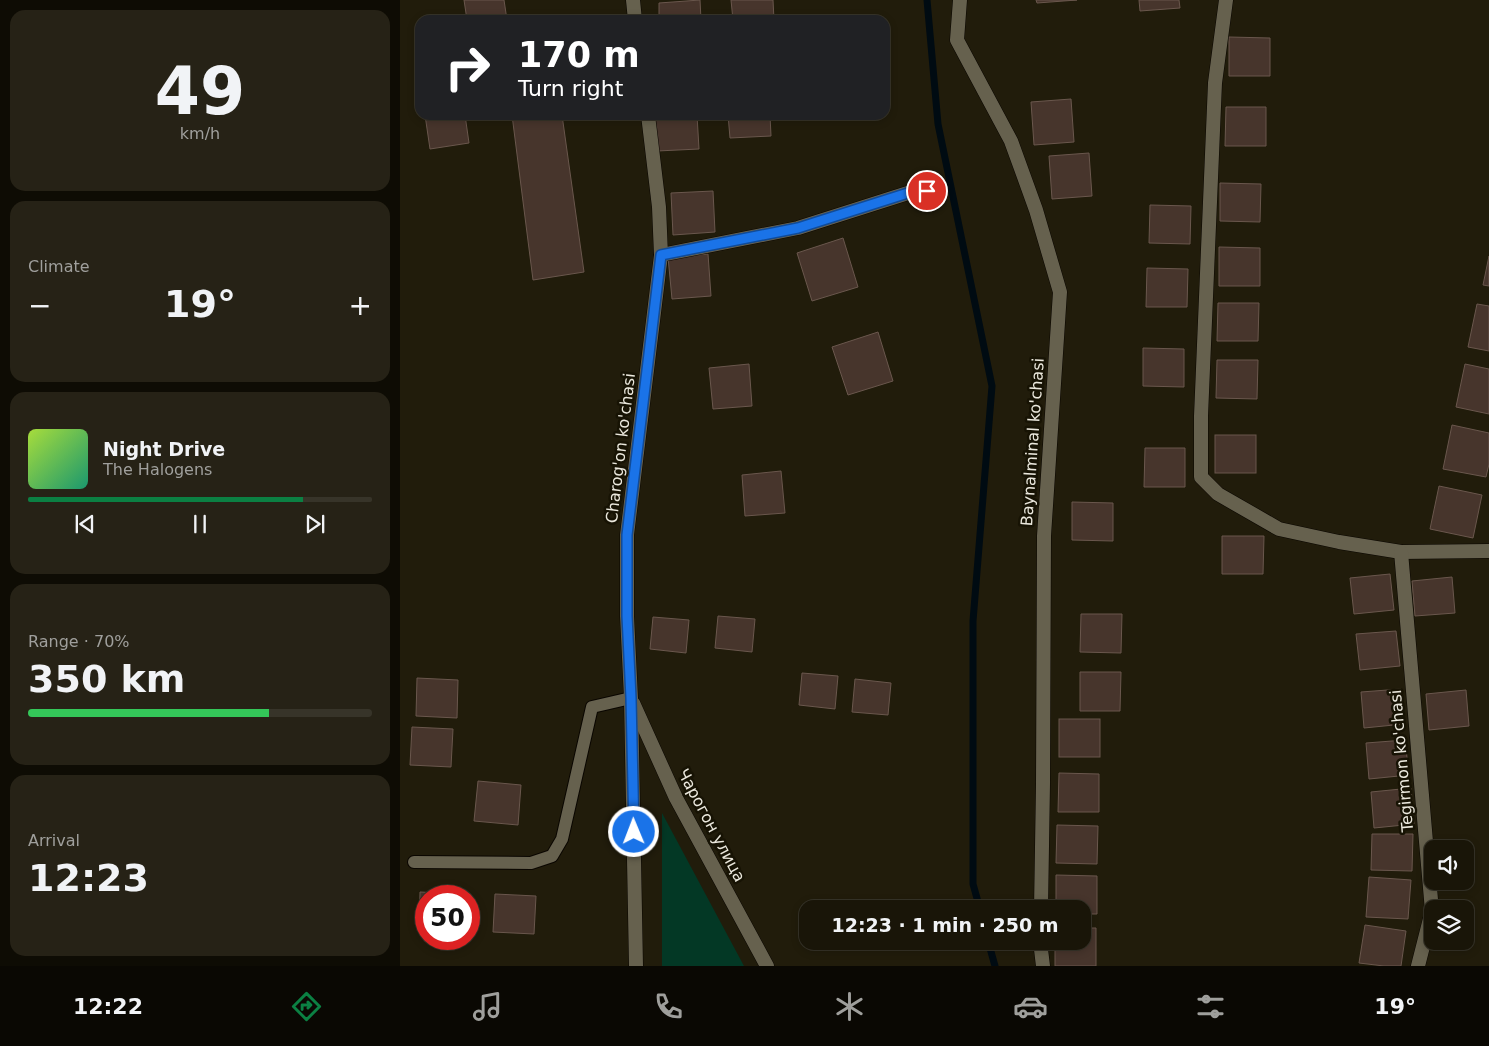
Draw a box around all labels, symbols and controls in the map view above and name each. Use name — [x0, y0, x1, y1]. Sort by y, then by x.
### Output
icon: right — [435, 35, 500, 100]
text: 170 m — [518, 35, 640, 75]
text: 49 — [155, 54, 245, 129]
text: Turn right — [518, 76, 623, 101]
text: km/h — [180, 124, 220, 143]
pin — [906, 170, 948, 212]
icon: arrive — [913, 177, 941, 205]
text: Climate — [28, 257, 90, 276]
text: 19° — [164, 282, 236, 326]
text: − — [28, 289, 51, 322]
text: + — [349, 289, 372, 322]
street label: Baynalminal ko'chasi — [1017, 357, 1048, 527]
street label: Charog'on ko'chasi — [602, 372, 639, 524]
text: Night Drive — [103, 438, 225, 460]
text: The Halogens — [103, 460, 212, 479]
icon: previous — [71, 510, 99, 538]
icon: pause — [186, 510, 214, 538]
icon: next — [301, 510, 329, 538]
text: Range · 70% — [28, 632, 130, 651]
text: 350 km — [28, 657, 185, 701]
street label: Tegirmon ko'chasi — [1386, 689, 1417, 834]
street label: Чарогон улица — [674, 765, 749, 885]
position arrow — [607, 805, 659, 857]
text: Arrival — [28, 831, 80, 850]
map controls — [1424, 840, 1474, 950]
button: sound — [1424, 840, 1474, 890]
text: 12:23 — [28, 856, 149, 900]
speed limit sign: 50 — [415, 885, 480, 950]
button: layers — [1424, 900, 1474, 950]
text: 12:23 · 1 min · 250 m — [831, 914, 1059, 936]
icon: directions — [289, 989, 324, 1024]
icon: music — [470, 989, 505, 1024]
icon: phone — [651, 989, 686, 1024]
icon: climate — [832, 989, 867, 1024]
icon: car — [1013, 989, 1048, 1024]
icon: filters — [1193, 989, 1228, 1024]
text: 12:22 — [73, 994, 143, 1019]
text: 19° — [1374, 994, 1416, 1019]

